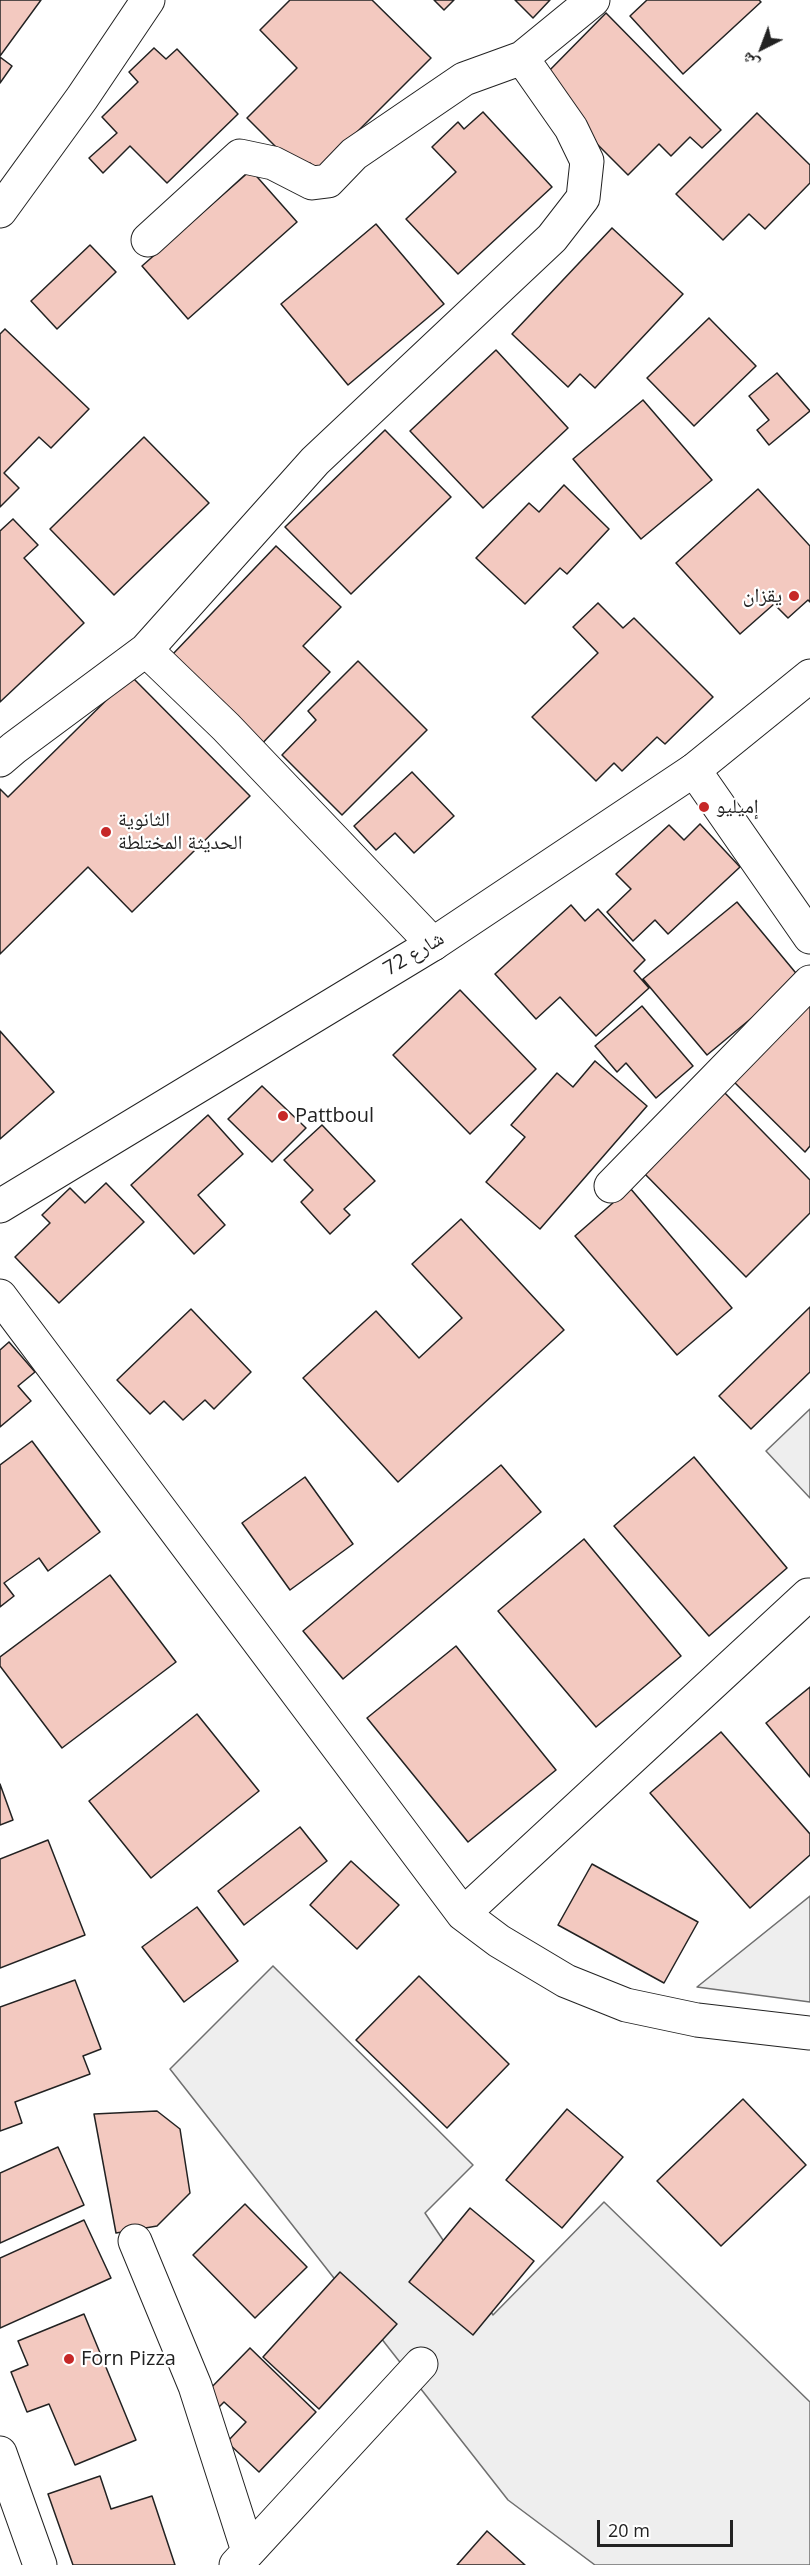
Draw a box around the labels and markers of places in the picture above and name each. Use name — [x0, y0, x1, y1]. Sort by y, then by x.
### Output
place label: يقزان — [743, 584, 782, 608]
marker: يقزان — [787, 589, 801, 603]
place label: إميليو — [716, 795, 759, 819]
marker: إميليو — [697, 800, 711, 814]
place label: الثانوية الحديثة المختلطة — [118, 808, 242, 855]
marker: الثانوية الحديثة المختلطة — [99, 825, 113, 839]
place label: Pattboul — [295, 1104, 374, 1128]
marker: Pattboul — [276, 1109, 290, 1123]
place label: Forn Pizza — [81, 2347, 176, 2371]
marker: Forn Pizza — [62, 2352, 76, 2366]

